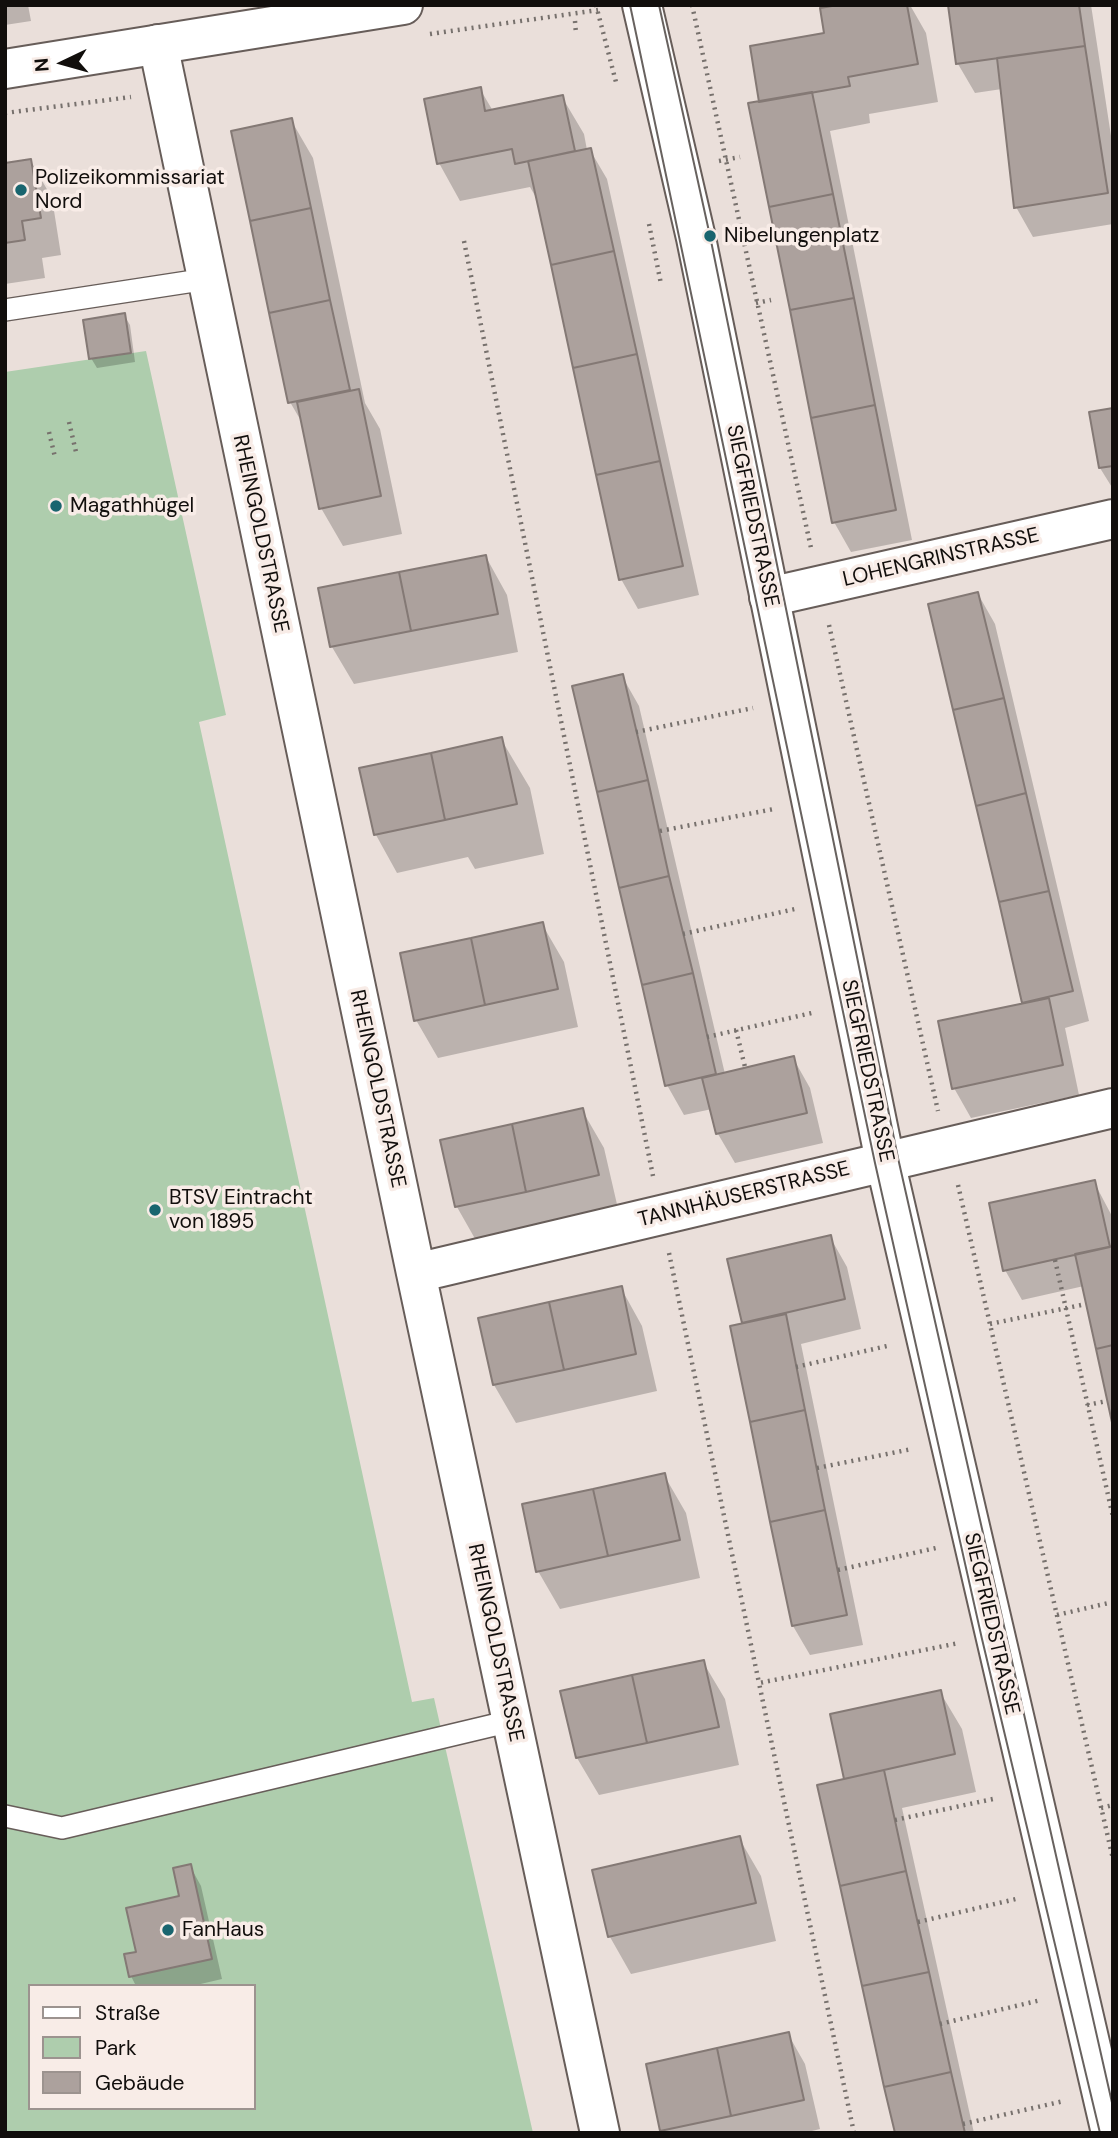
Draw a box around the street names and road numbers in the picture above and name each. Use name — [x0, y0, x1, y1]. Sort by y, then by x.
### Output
street label: SIEGFRIEDSTRASSE — [720, 422, 784, 610]
street label: RHEINGOLDSTRASSE — [227, 433, 293, 635]
street label: LOHENGRINSTRASSE — [840, 523, 1042, 593]
street label: SIEGFRIEDSTRASSE — [835, 977, 899, 1165]
street label: RHEINGOLDSTRASSE — [344, 988, 410, 1190]
street label: TANNHÄUSERSTRASSE — [636, 1156, 852, 1234]
street label: SIEGFRIEDSTRASSE — [958, 1531, 1024, 1717]
street label: RHEINGOLDSTRASSE — [462, 1542, 528, 1744]

